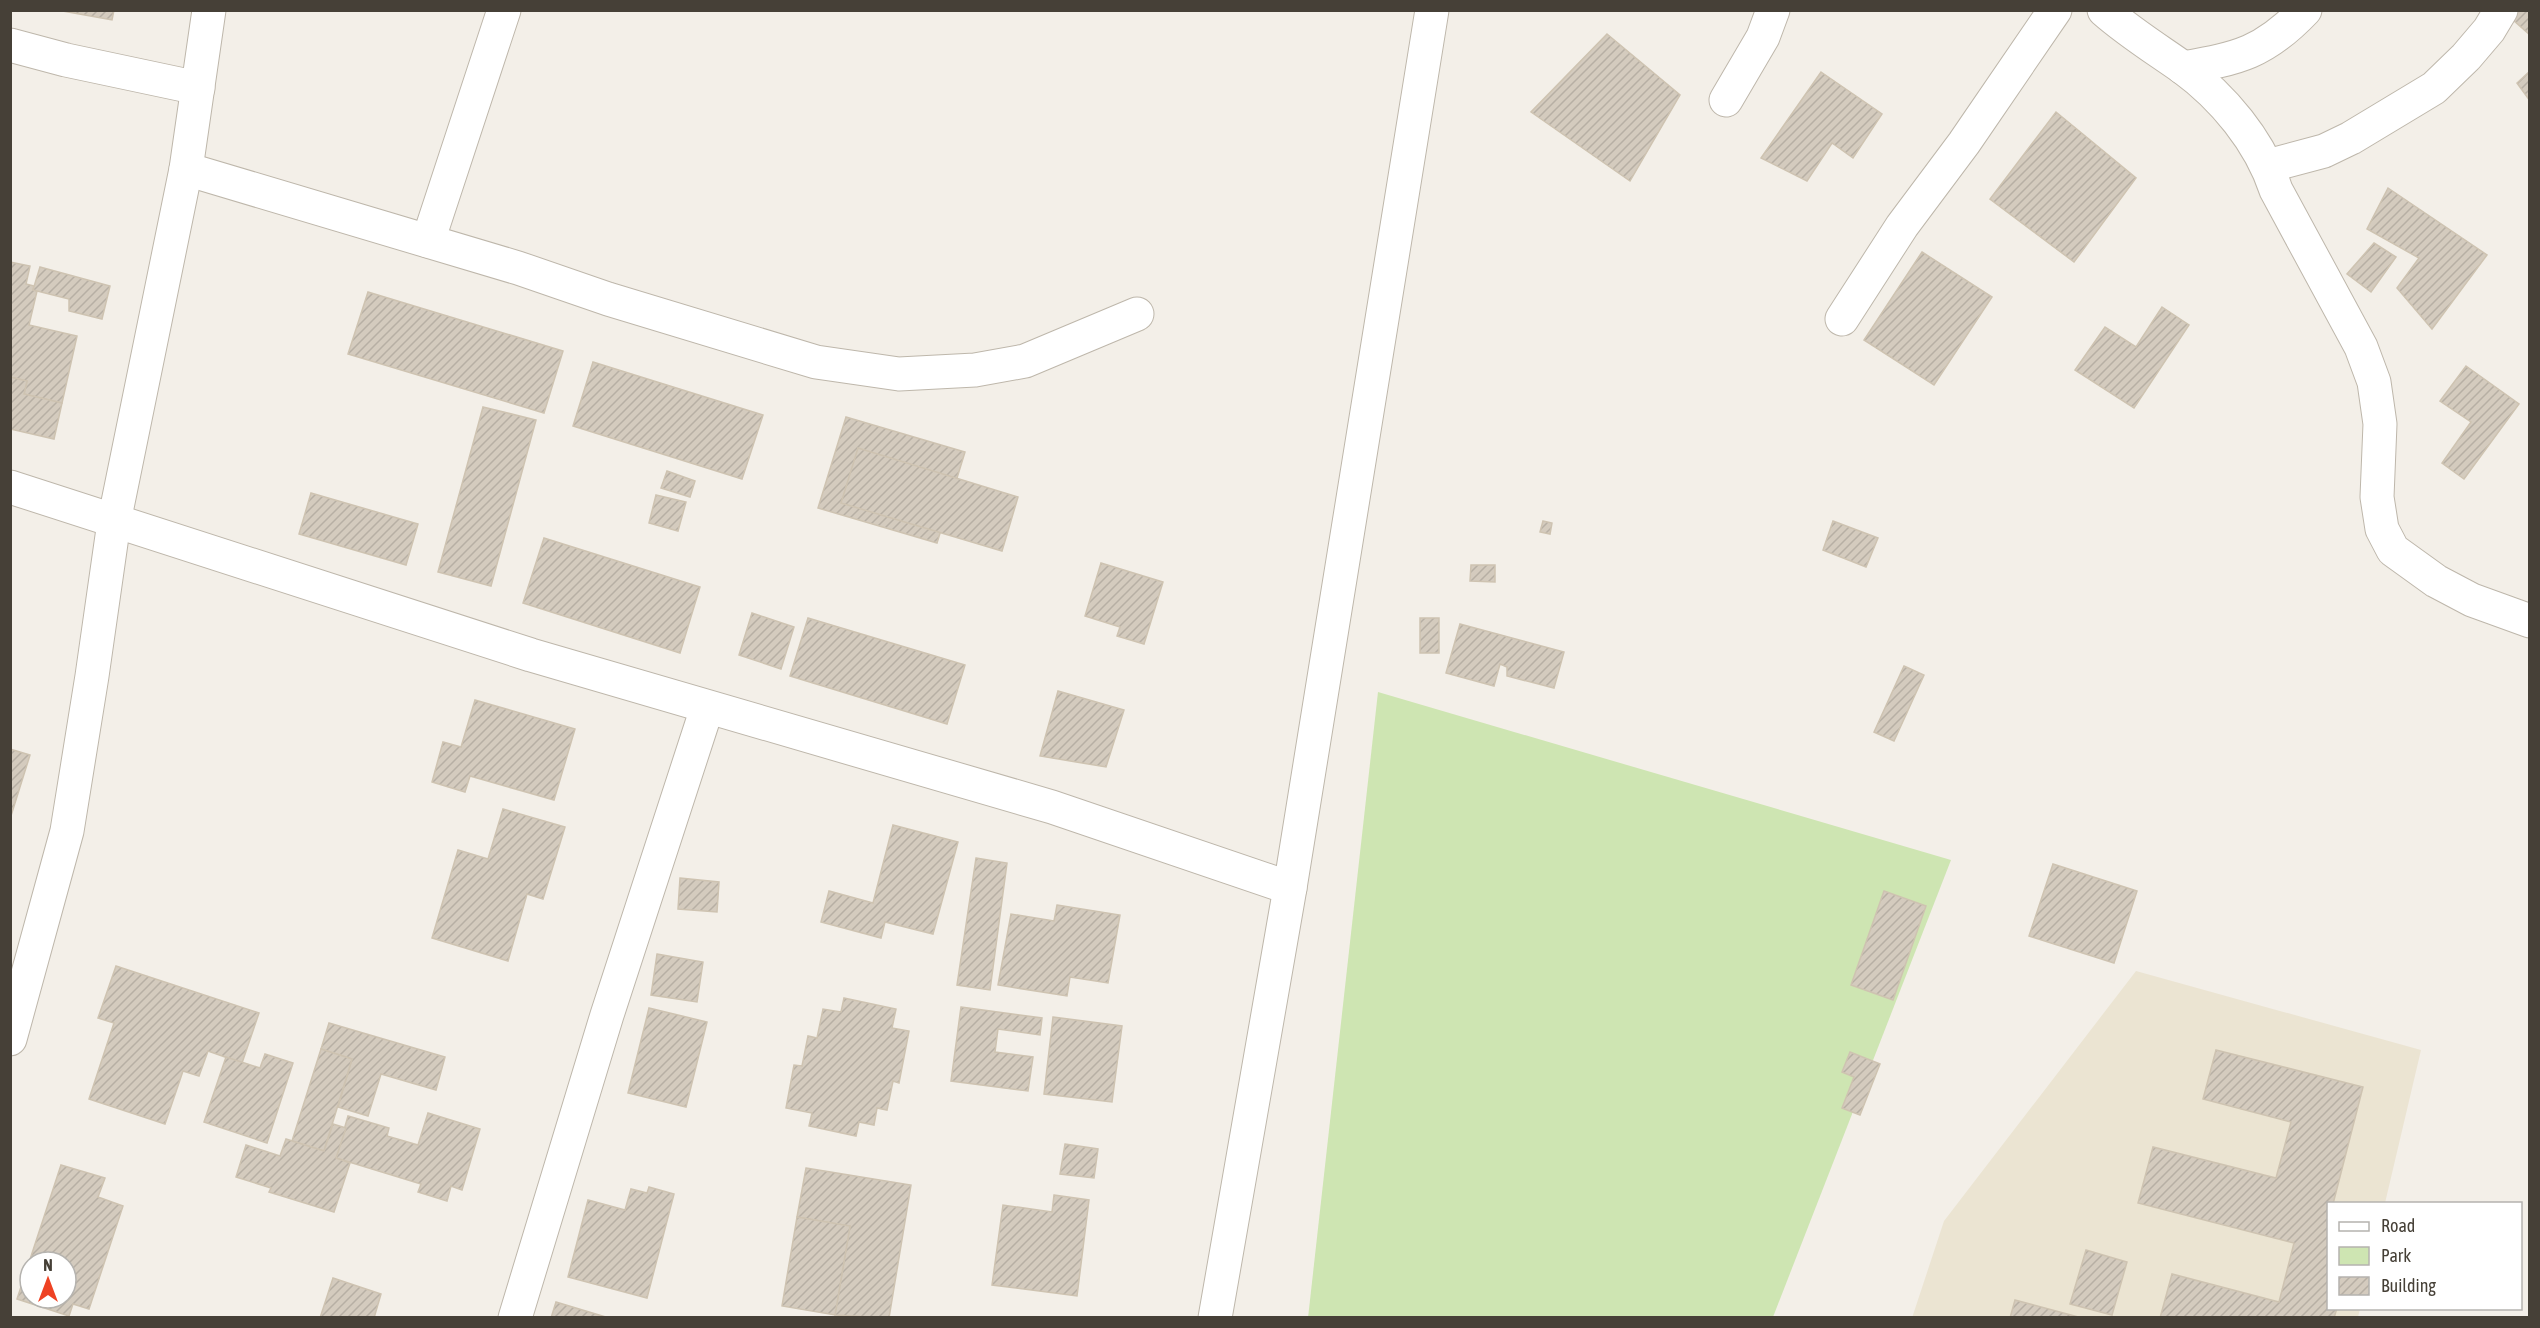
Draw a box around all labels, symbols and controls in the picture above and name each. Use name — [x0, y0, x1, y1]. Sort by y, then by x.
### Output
legend — [2327, 1202, 2522, 1310]
text: Road — [2381, 1215, 2415, 1236]
text: Park — [2381, 1245, 2411, 1266]
north arrow — [18, 1250, 78, 1310]
text: N — [43, 1256, 53, 1274]
text: Building — [2381, 1275, 2436, 1296]

